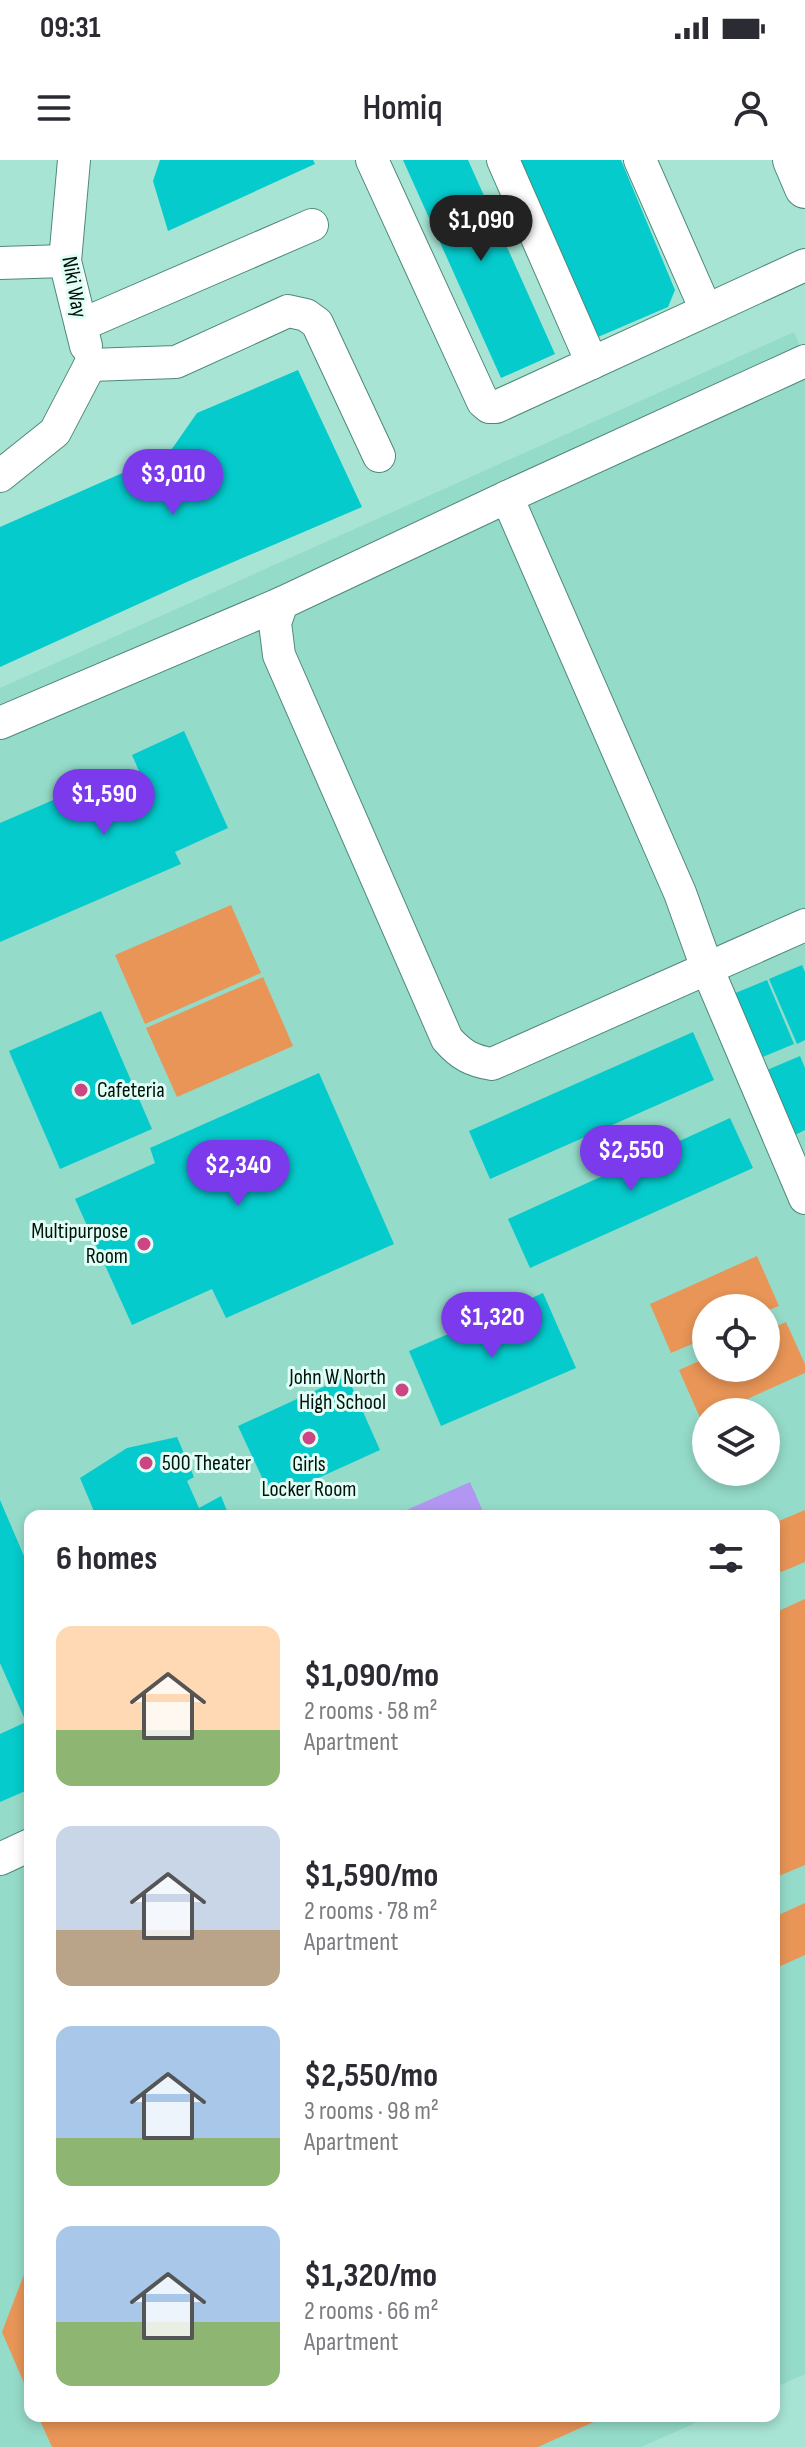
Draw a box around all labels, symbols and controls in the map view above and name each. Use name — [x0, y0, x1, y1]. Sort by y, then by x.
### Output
text: 09:31 — [40, 10, 100, 46]
icon: menu — [32, 86, 76, 130]
icon: person — [729, 86, 773, 130]
text: Homiq — [362, 87, 443, 130]
pin: $1,090 — [416, 195, 546, 263]
text: $1,090 — [448, 205, 514, 236]
street label: Niki Way — [55, 254, 93, 320]
pin: $3,010 — [108, 449, 238, 517]
text: $3,010 — [140, 459, 206, 490]
pin: $1,590 — [39, 769, 169, 837]
text: $1,590 — [71, 779, 137, 810]
place label: Cafeteria — [97, 1077, 165, 1104]
marker: Cafeteria — [72, 1081, 90, 1099]
pin: $2,550 — [566, 1125, 696, 1193]
text: $2,550 — [598, 1135, 664, 1166]
pin: $2,340 — [173, 1140, 303, 1208]
text: $2,340 — [205, 1150, 271, 1181]
place label: Multipurpose Room — [31, 1218, 128, 1270]
marker: Multipurpose Room — [135, 1235, 153, 1253]
pin: $1,320 — [427, 1292, 557, 1360]
map controls — [692, 1294, 780, 1486]
button: locate — [692, 1294, 780, 1382]
text: $1,320 — [459, 1302, 525, 1333]
place label: John W North High School — [288, 1364, 386, 1416]
marker: John W North High School — [393, 1381, 411, 1399]
button: layers — [692, 1398, 780, 1486]
marker: Girls Locker Room — [300, 1429, 318, 1447]
place label: 500 Theater — [162, 1450, 251, 1477]
place label: Girls Locker Room — [262, 1451, 356, 1503]
marker: 500 Theater — [137, 1454, 155, 1472]
icon: filters — [704, 1536, 748, 1580]
text: 6 homes — [56, 1538, 157, 1579]
text: $1,090/mo — [304, 1655, 439, 1696]
icon: home — [120, 1658, 216, 1754]
text: 2 rooms · 58 m² — [304, 1696, 438, 1727]
text: Apartment — [304, 1727, 398, 1758]
text: $1,590/mo — [304, 1855, 438, 1896]
icon: home — [120, 1858, 216, 1954]
text: 2 rooms · 78 m² — [304, 1896, 438, 1927]
text: Apartment — [304, 1927, 398, 1958]
text: $2,550/mo — [304, 2055, 438, 2096]
icon: home — [120, 2058, 216, 2154]
text: 3 rooms · 98 m² — [304, 2096, 439, 2127]
text: Apartment — [304, 2127, 398, 2158]
text: $1,320/mo — [304, 2255, 437, 2296]
icon: home — [120, 2258, 216, 2354]
text: 2 rooms · 66 m² — [304, 2296, 439, 2327]
text: Apartment — [304, 2327, 398, 2358]

